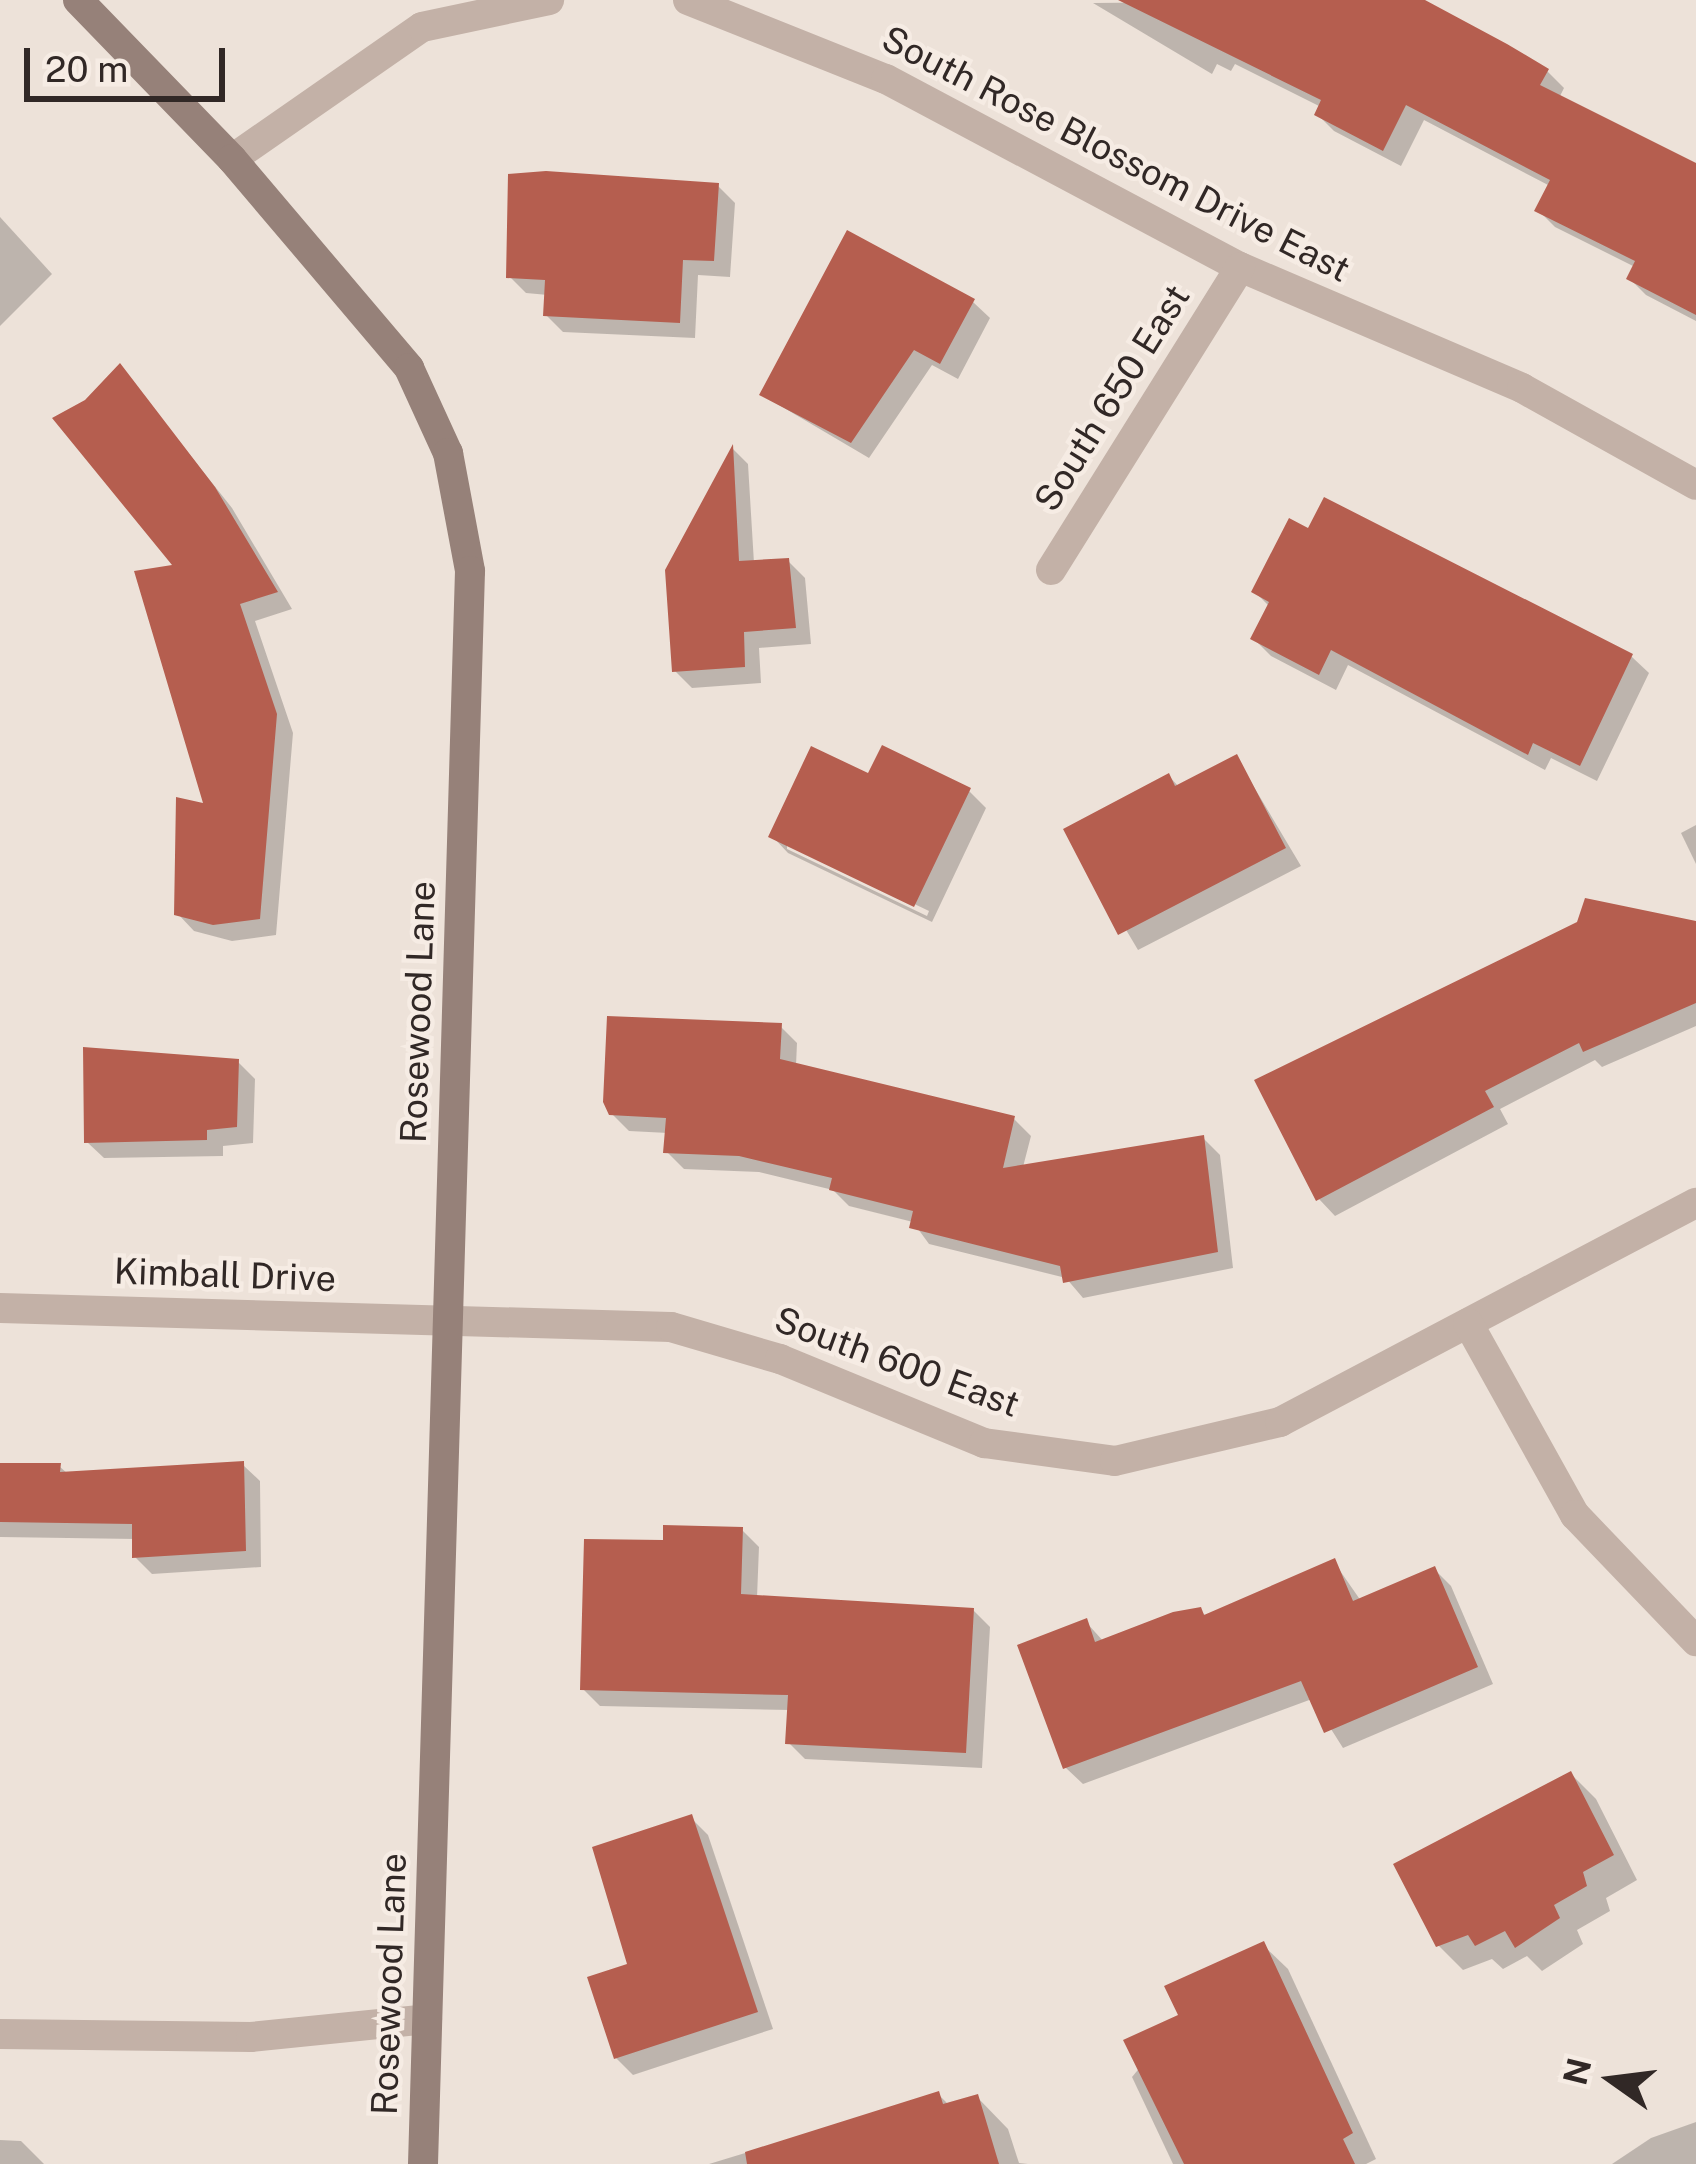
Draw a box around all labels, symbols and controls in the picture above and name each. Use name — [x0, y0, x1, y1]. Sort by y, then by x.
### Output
street label: South Rose Blossom Drive East — [875, 17, 1357, 291]
scale bar — [30, 24, 231, 98]
text: 20 m — [45, 48, 128, 90]
street label: South 650 East — [1025, 277, 1199, 519]
street label: Rosewood Lane — [392, 880, 444, 1144]
street label: Kimball Drive — [113, 1250, 337, 1300]
street label: South 600 East — [769, 1298, 1025, 1426]
street label: Rosewood Lane — [363, 1852, 415, 2116]
north arrow — [1552, 2020, 1672, 2140]
text: N — [1556, 2054, 1599, 2088]

